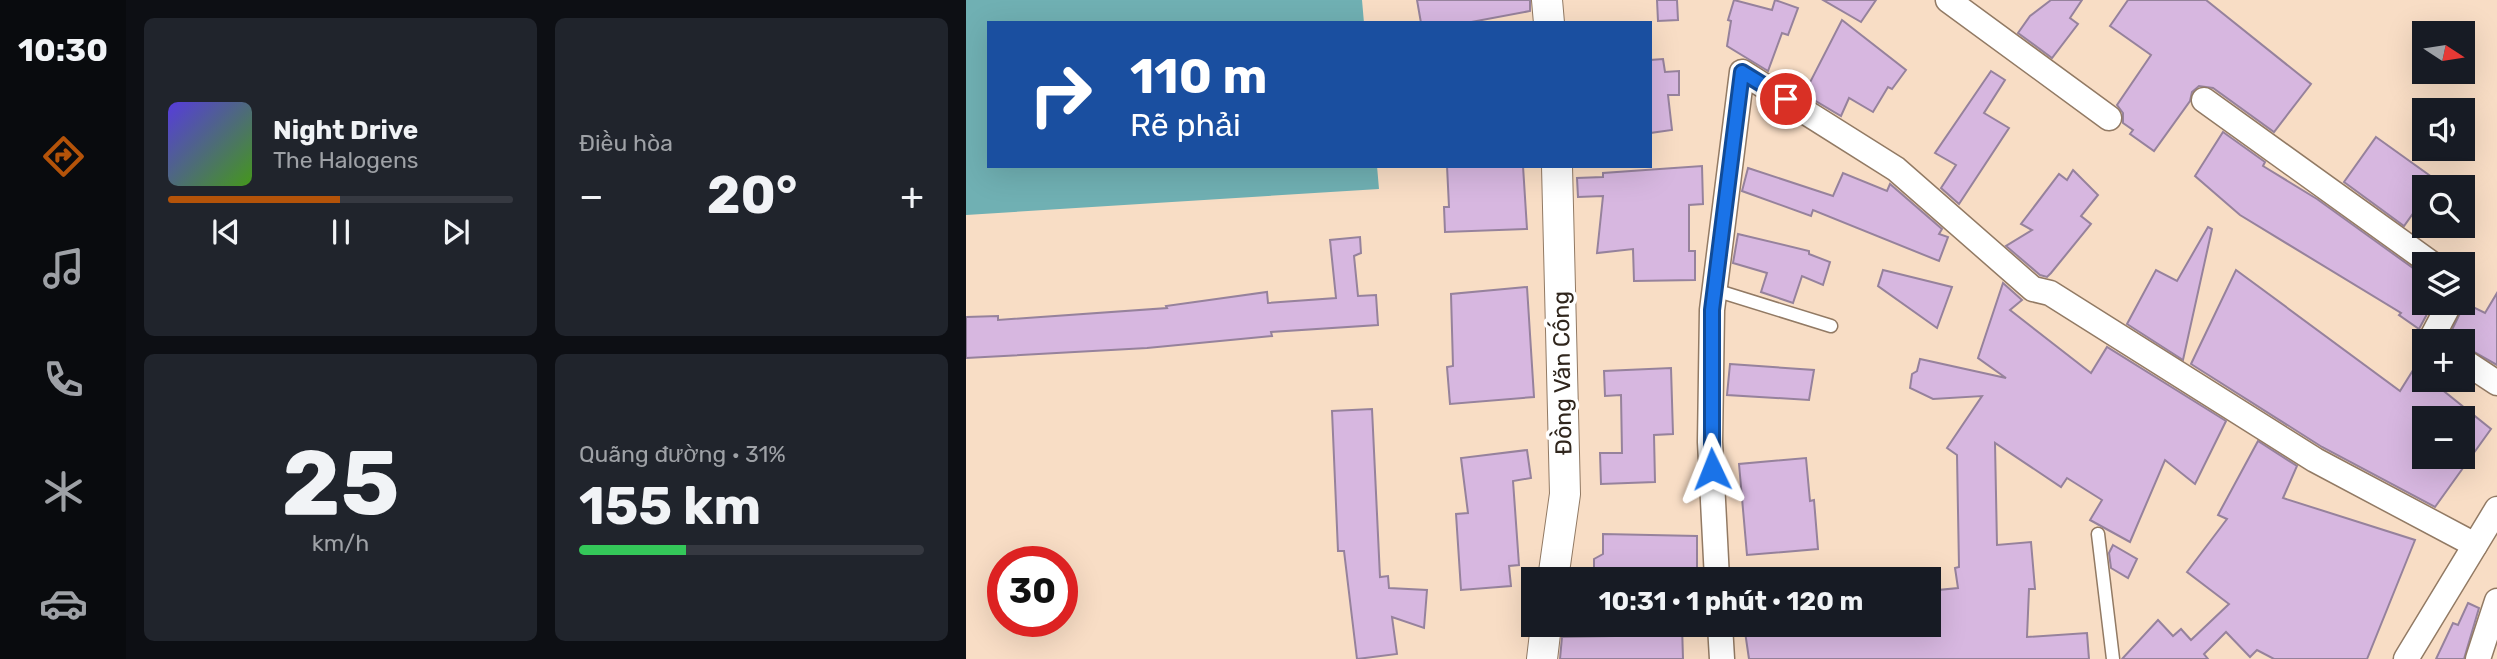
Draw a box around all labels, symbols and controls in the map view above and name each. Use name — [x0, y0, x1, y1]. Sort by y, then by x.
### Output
north arrow — [2412, 21, 2474, 84]
map controls — [2412, 21, 2475, 469]
text: 10:30 — [18, 31, 108, 69]
text: 110 m — [1130, 47, 1267, 105]
icon: right — [1015, 49, 1106, 140]
pin — [1756, 69, 1816, 129]
icon: arrive — [1767, 80, 1805, 118]
button: sound — [2412, 98, 2475, 161]
text: Rẽ phải — [1130, 106, 1241, 144]
text: Night Drive — [273, 115, 418, 146]
text: Điều hòa — [579, 129, 673, 157]
icon: directions — [39, 132, 88, 181]
text: The Halogens — [273, 146, 419, 174]
text: 20° — [707, 164, 797, 226]
text: − — [579, 173, 604, 219]
text: + — [900, 173, 924, 219]
button: search — [2412, 175, 2475, 238]
icon: previous — [207, 213, 245, 251]
icon: pause — [322, 213, 360, 251]
icon: next — [437, 213, 475, 251]
icon: music — [39, 244, 88, 293]
button: layers — [2412, 252, 2475, 315]
street label: Đồng Văn Cống — [1547, 291, 1577, 455]
button: + — [2412, 329, 2475, 392]
icon: phone — [39, 355, 88, 404]
button: − — [2412, 406, 2475, 469]
text: 25 — [282, 429, 399, 537]
position arrow — [1675, 432, 1749, 506]
text: Quãng đường · 31% — [579, 440, 786, 468]
icon: climate — [39, 467, 88, 516]
text: 155 km — [579, 475, 761, 537]
text: km/h — [312, 529, 369, 557]
speed limit sign: 30 — [987, 546, 1078, 637]
icon: car — [39, 579, 88, 628]
text: 10:31 · 1 phút · 120 m — [1599, 586, 1863, 617]

